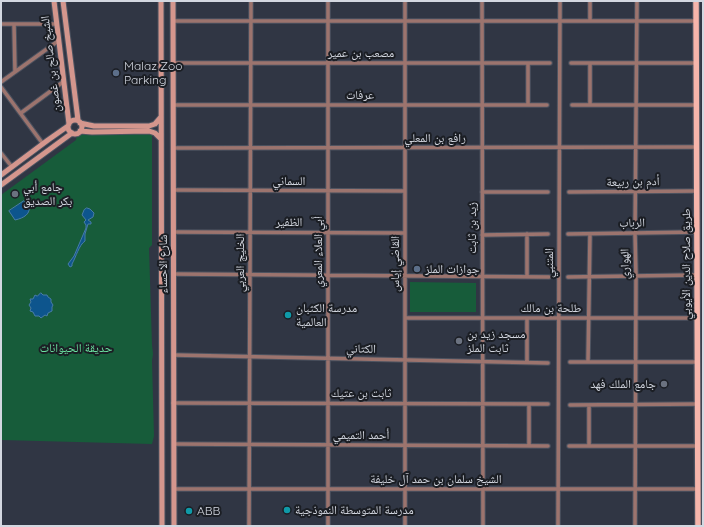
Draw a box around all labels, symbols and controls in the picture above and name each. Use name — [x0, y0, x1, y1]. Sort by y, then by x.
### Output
street label: الشيخ صالح بن غصون — [38, 15, 64, 113]
street label: مصعب بن عمير — [328, 46, 394, 60]
place label: Malaz Zoo Parking — [124, 59, 182, 87]
marker: Malaz Zoo Parking — [111, 68, 121, 78]
street label: عرفات — [346, 88, 374, 102]
street label: رافع بن المعلي — [404, 131, 466, 145]
street label: السماني — [273, 174, 305, 188]
street label: أدم بن ربيعة — [606, 174, 660, 190]
place label: جامع أبي بكر الصديق — [23, 180, 72, 208]
marker: جامع أبي بكر الصديق — [10, 189, 20, 199]
street label: زيد بن ثابت — [465, 202, 479, 254]
street label: طريق صلاح الدين الأيوبي — [679, 208, 693, 320]
street label: الظفير — [276, 215, 302, 229]
street label: أبي العلاء المعري — [311, 216, 325, 288]
street label: الرباب — [619, 216, 645, 230]
street label: شارع الاحساء — [156, 234, 170, 294]
street label: الخليج العربي — [233, 234, 247, 292]
street label: القاضي إياس — [388, 236, 402, 292]
street label: المتنبي — [542, 248, 556, 278]
street label: الهواري — [618, 249, 632, 279]
place label: جوازات الملز — [425, 262, 479, 276]
marker: جوازات الملز — [412, 264, 422, 274]
place label: مدرسة الكثبان العالمية — [296, 301, 357, 329]
street label: طلحة بن مالك — [520, 301, 582, 315]
marker: مدرسة الكثبان العالمية — [283, 310, 293, 320]
place label: مسجد زيد بن ثابت الملز — [467, 327, 525, 355]
marker: مسجد زيد بن ثابت الملز — [454, 336, 464, 346]
park label: حديقة الحيوانات — [40, 341, 112, 355]
street label: الكتاني — [346, 342, 376, 356]
place label: جامع الملك فهد — [590, 377, 656, 391]
marker: جامع الملك فهد — [659, 379, 669, 389]
street label: ثابت بن عتيك — [331, 386, 391, 400]
street label: أحمد التميمي — [333, 428, 389, 442]
street label: الشيخ سلمان بن حمد آل خليفة — [370, 472, 502, 486]
place label: مدرسة المتوسطة النموذجية — [295, 503, 414, 517]
place label: ABB — [197, 504, 220, 518]
marker: مدرسة المتوسطة النموذجية — [282, 505, 292, 515]
marker: ABB — [184, 506, 194, 516]

